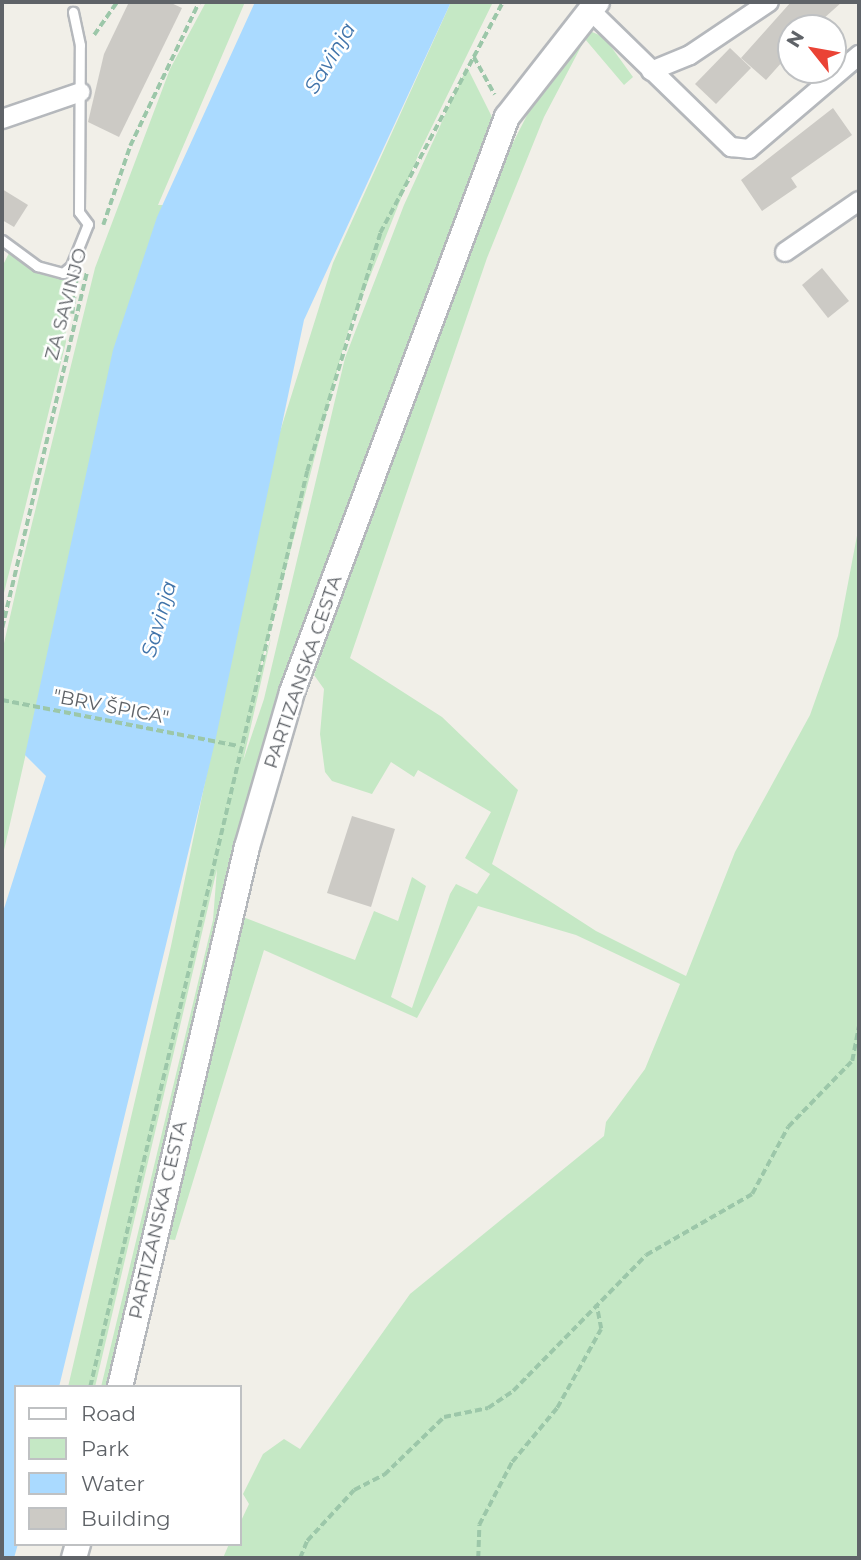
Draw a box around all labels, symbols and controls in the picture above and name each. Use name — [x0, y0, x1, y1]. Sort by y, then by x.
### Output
north arrow — [777, 14, 847, 84]
water label: Savinja — [299, 18, 361, 98]
text: N — [781, 26, 809, 51]
street label: ZA SAVINJO — [40, 245, 92, 363]
street label: PARTIZANSKA CESTA — [259, 572, 347, 772]
water label: Savinja — [136, 578, 182, 660]
street label: "BRV ŠPICA" — [51, 685, 171, 729]
street label: PARTIZANSKA CESTA — [124, 1119, 192, 1321]
legend — [14, 1385, 242, 1546]
text: Road — [81, 1401, 136, 1426]
text: Park — [81, 1436, 129, 1461]
text: Water — [81, 1471, 145, 1496]
text: Building — [81, 1506, 171, 1531]

